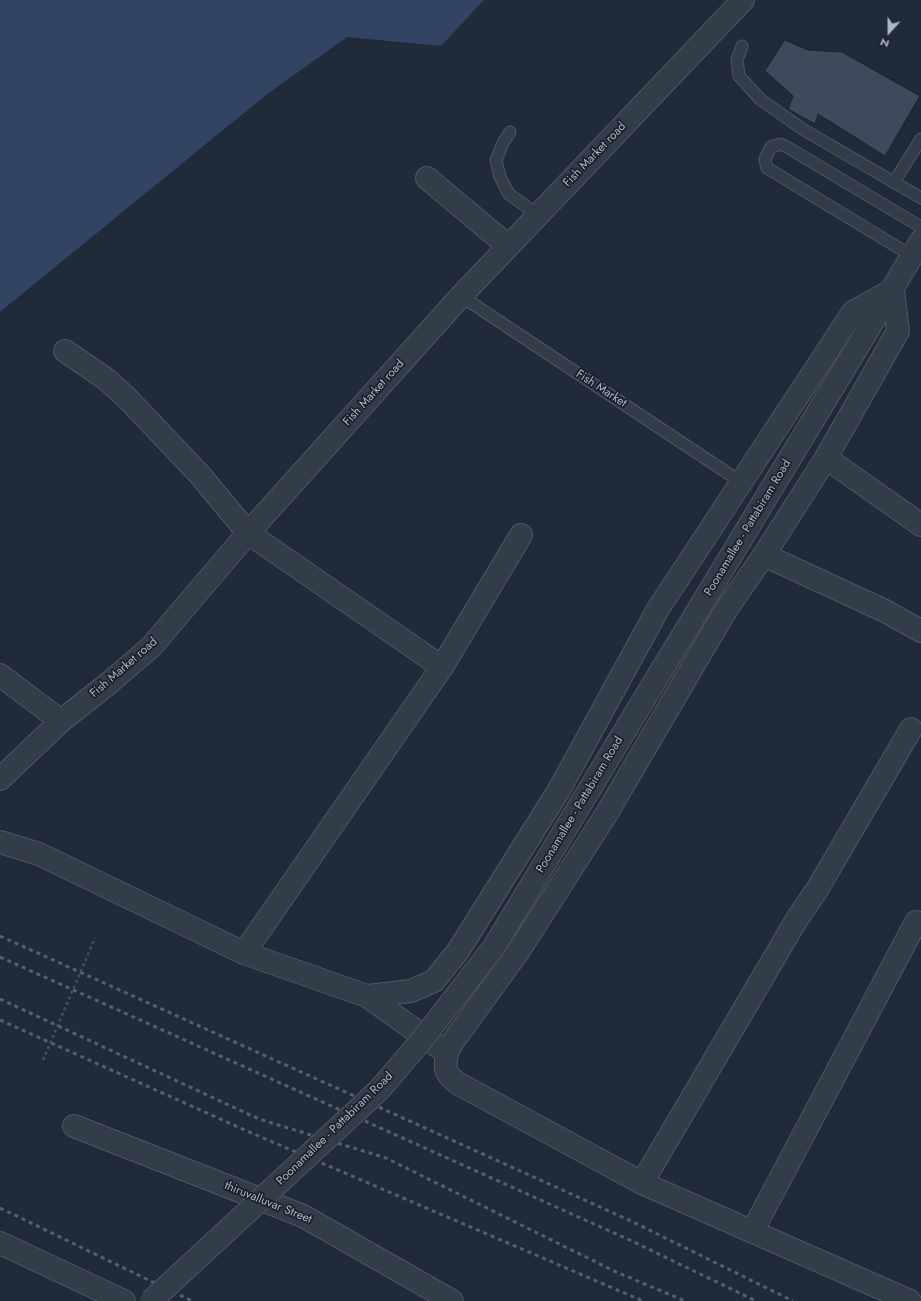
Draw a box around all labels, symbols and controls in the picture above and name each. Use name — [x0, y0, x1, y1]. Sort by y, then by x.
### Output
north arrow — [869, 12, 909, 52]
text: N — [878, 34, 892, 52]
street label: Fish Market road — [561, 120, 629, 190]
street label: Fish Market road — [340, 357, 408, 429]
street label: Fish Market — [573, 367, 629, 411]
street label: Poonamallee - Pattabiram Road — [702, 457, 794, 599]
street label: Fish Market road — [87, 635, 161, 701]
street label: Poonamallee - Pattabiram Road — [534, 734, 626, 876]
street label: Poonamallee - Pattabiram Road — [274, 1070, 396, 1188]
street label: thiruvalluvar Street — [222, 1179, 314, 1227]

